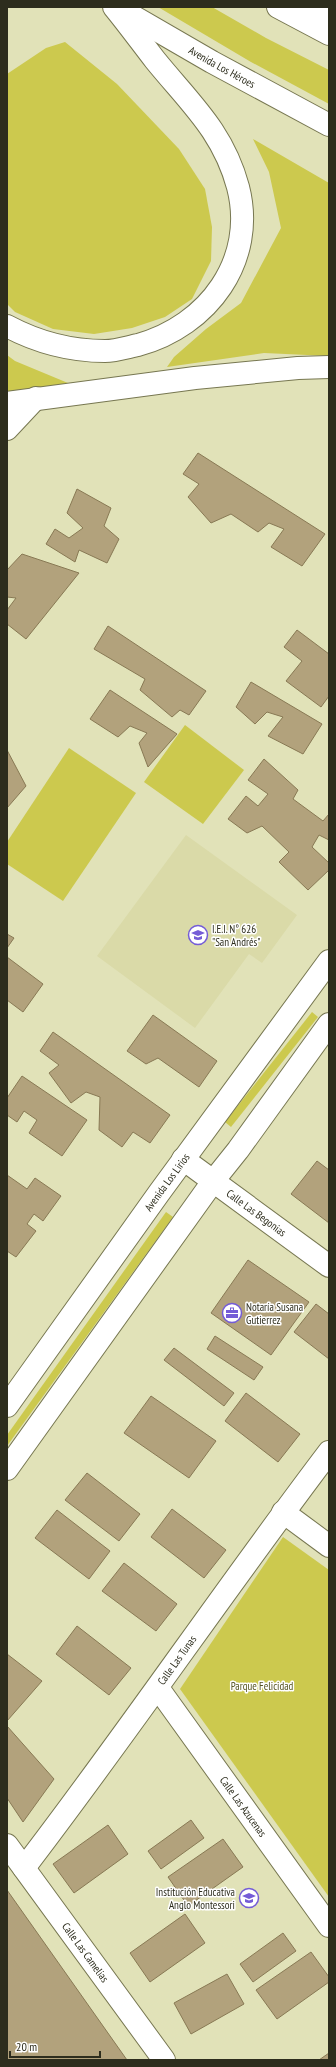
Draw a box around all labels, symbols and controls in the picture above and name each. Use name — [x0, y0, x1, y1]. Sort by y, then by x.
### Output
street label: Avenida Los Héroes — [186, 43, 258, 91]
place label: I.E.I. N° 626 "San Andrés" — [212, 922, 260, 949]
school or university icon: I.E.I. N° 626 "San Andrés" — [187, 924, 209, 946]
street label: Avenida Los Lirios — [141, 1150, 193, 1214]
street label: Calle Las Begonias — [224, 1186, 289, 1240]
place label: Notaría Susana Gutierrez — [246, 1300, 303, 1327]
office icon: Notaría Susana Gutierrez — [221, 1302, 243, 1324]
street label: Calle Las Tunas — [154, 1632, 199, 1688]
park label: Parque Felicidad — [231, 1679, 294, 1693]
street label: Calle Las Azucenas — [217, 1774, 270, 1840]
place label: Institución Educativa Anglo Montessori — [156, 1885, 235, 1912]
school or university icon: Institución Educativa Anglo Montessori — [238, 1887, 260, 1909]
street label: Calle Las Camelias — [59, 1920, 112, 1985]
scale bar — [10, 2033, 100, 2059]
text: 20 m — [16, 2039, 37, 2054]

